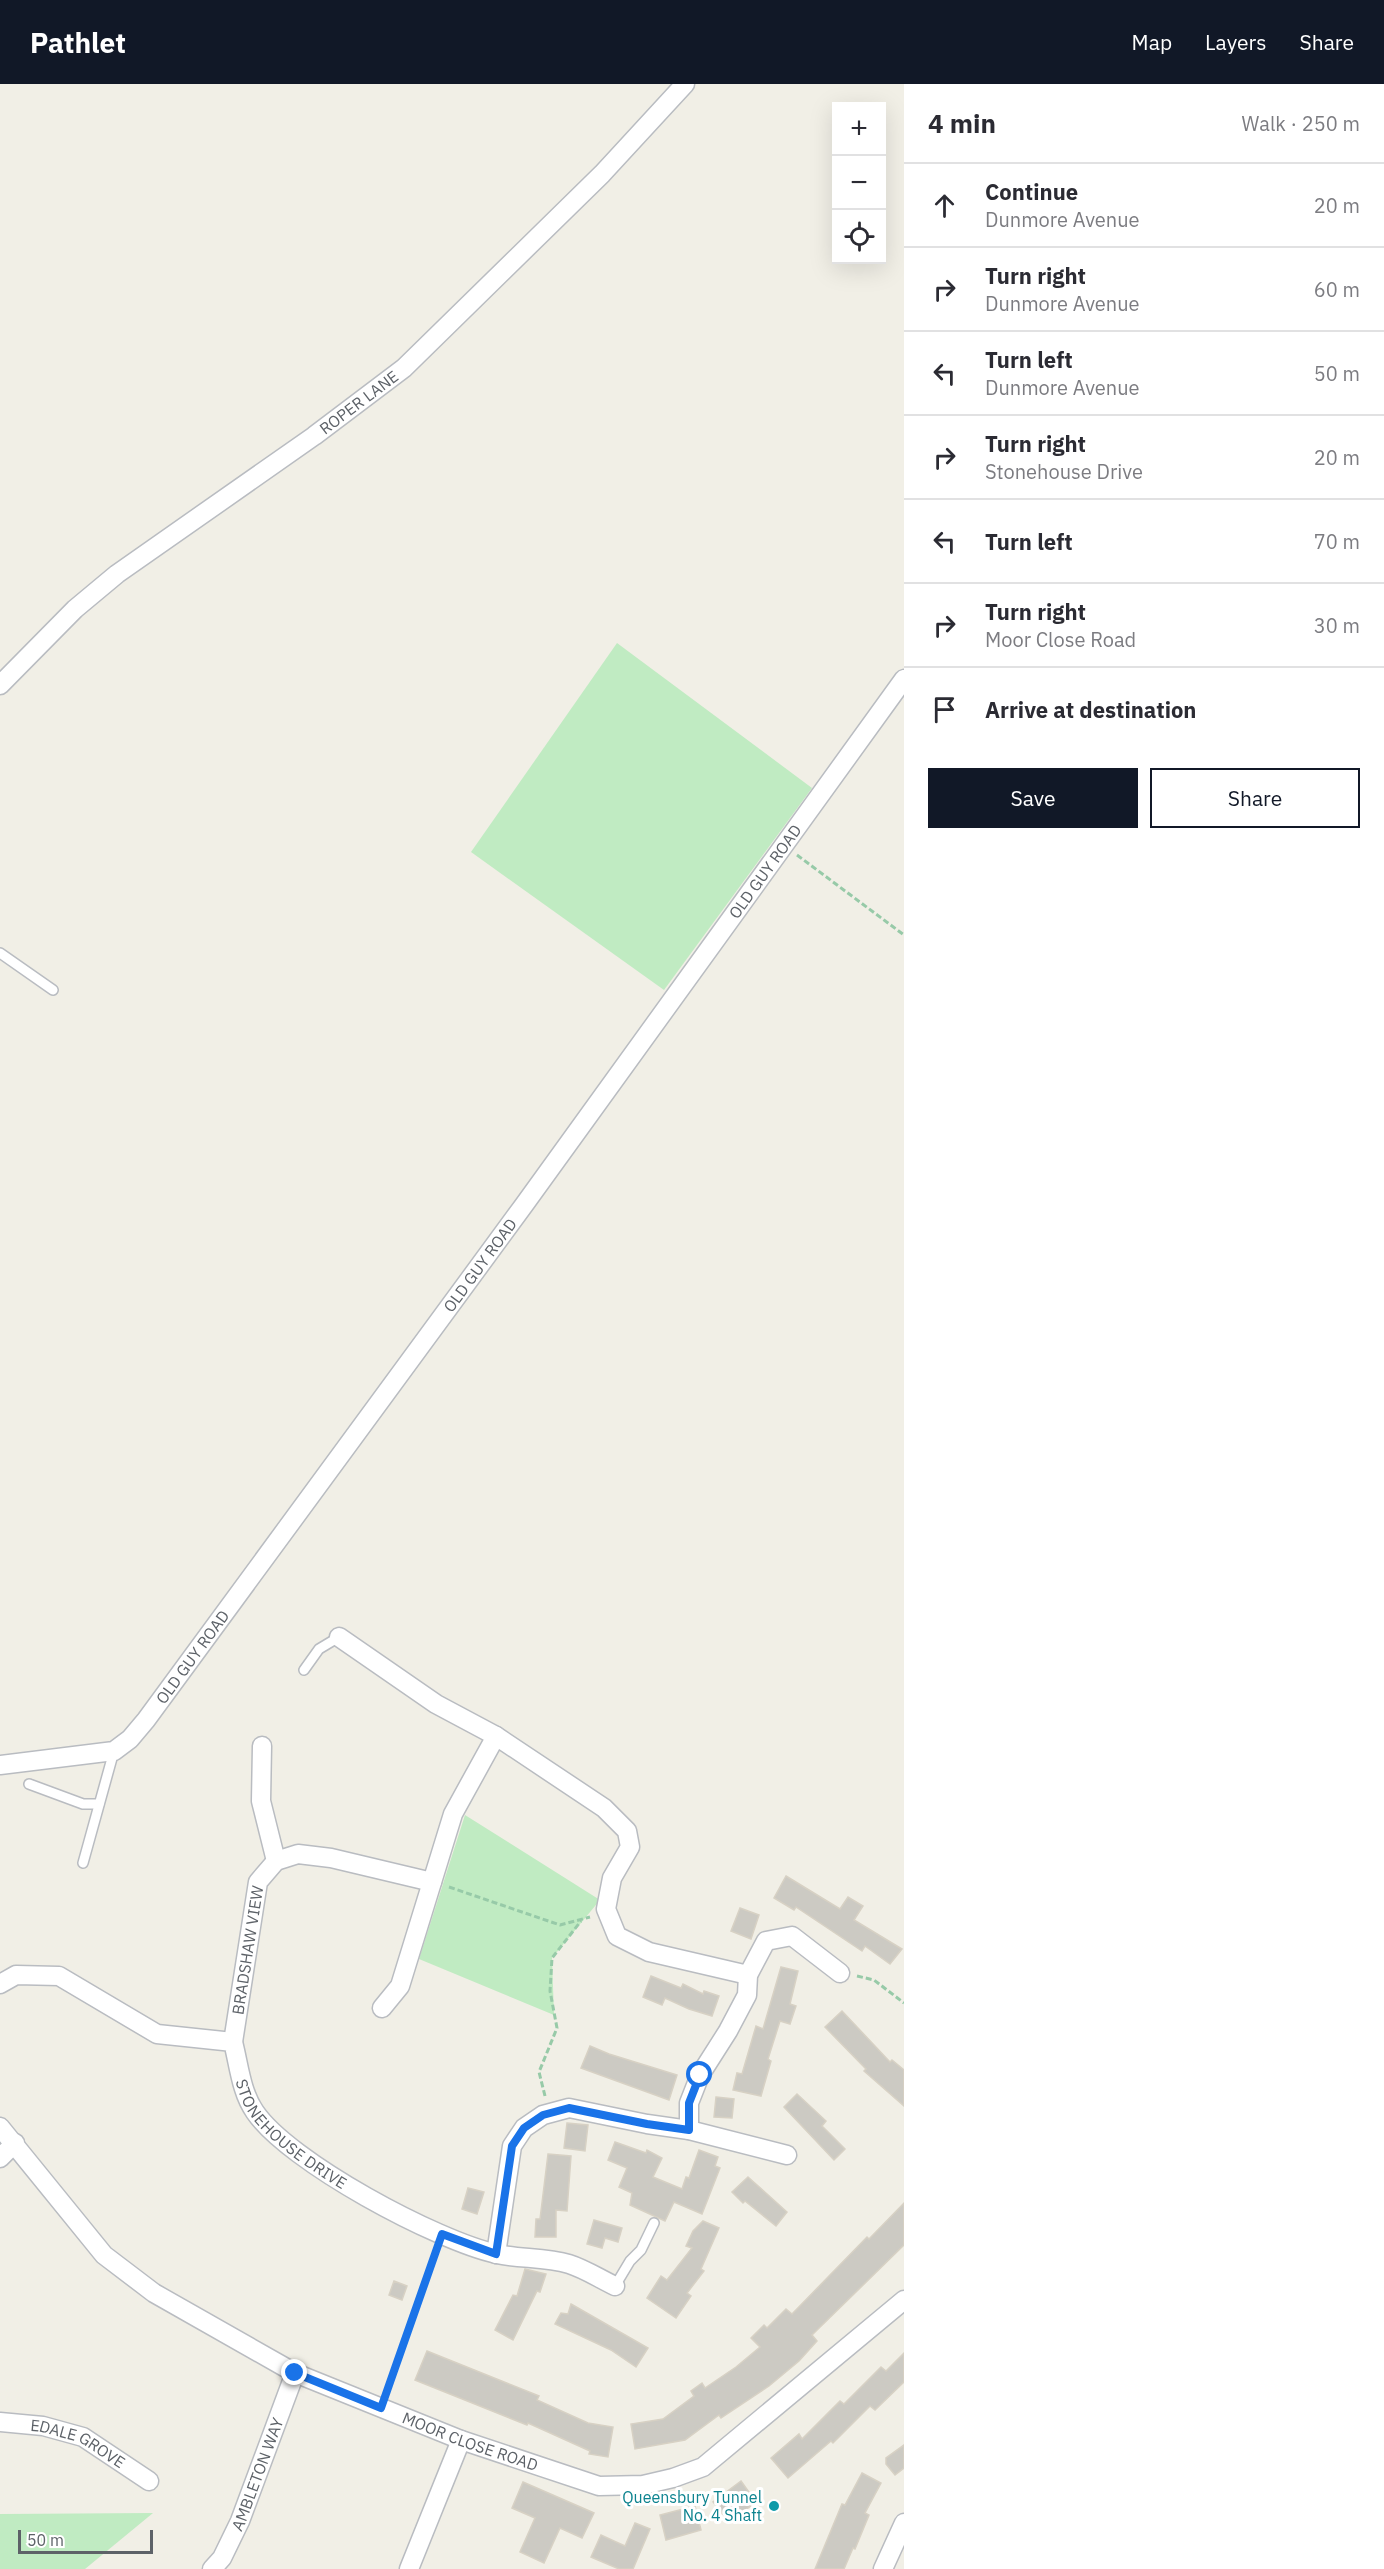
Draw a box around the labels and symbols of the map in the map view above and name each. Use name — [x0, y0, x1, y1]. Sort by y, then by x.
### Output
street label: ROPER LANE — [315, 366, 402, 438]
street label: OLD GUY ROAD — [724, 820, 806, 922]
street label: OLD GUY ROAD — [439, 1214, 521, 1316]
street label: OLD GUY ROAD — [151, 1606, 233, 1708]
street label: BRADSHAW VIEW — [227, 1884, 267, 2016]
route start — [686, 2061, 712, 2087]
street label: STONEHOUSE DRIVE — [232, 2077, 350, 2193]
route end — [281, 2359, 307, 2385]
street label: MOOR CLOSE ROAD — [399, 2407, 541, 2475]
street label: AMBLETON WAY — [227, 2414, 288, 2534]
street label: EDALE GROVE — [30, 2415, 129, 2472]
place label: Queensbury Tunnel No. 4 Shaft — [622, 2487, 762, 2525]
marker: Queensbury Tunnel No. 4 Shaft — [767, 2499, 781, 2513]
scale bar — [18, 2527, 153, 2554]

